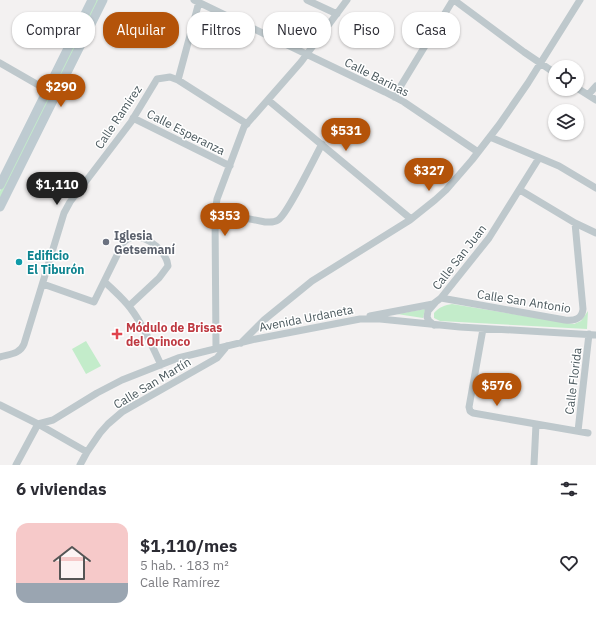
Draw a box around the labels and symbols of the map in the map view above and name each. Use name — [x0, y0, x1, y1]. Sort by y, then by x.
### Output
street label: Calle Barinas — [342, 54, 412, 100]
pin: $290 — [37, 74, 85, 108]
street label: Calle Ramírez — [91, 82, 145, 152]
street label: Calle Esperanza — [144, 106, 228, 158]
pin: $531 — [322, 118, 370, 152]
pin: $327 — [405, 158, 453, 192]
pin: $1,110 — [24, 172, 90, 206]
pin: $353 — [201, 203, 249, 237]
street label: Calle San Juan — [429, 221, 489, 293]
place label: Iglesia Getsemaní — [114, 228, 175, 257]
marker: Iglesia Getsemaní — [101, 237, 111, 247]
place label: Edificio El Tiburón — [27, 248, 84, 277]
marker: Edificio El Tiburón — [14, 257, 24, 267]
street label: Calle San Antonio — [476, 286, 572, 316]
street label: Avenida Urdaneta — [258, 301, 355, 334]
place label: Módulo de Brisas del Orinoco — [126, 320, 222, 349]
marker: Módulo de Brisas del Orinoco — [111, 328, 123, 340]
street label: Calle Florida — [561, 346, 585, 415]
street label: Calle San Martín — [111, 354, 193, 412]
pin: $576 — [473, 373, 521, 407]

